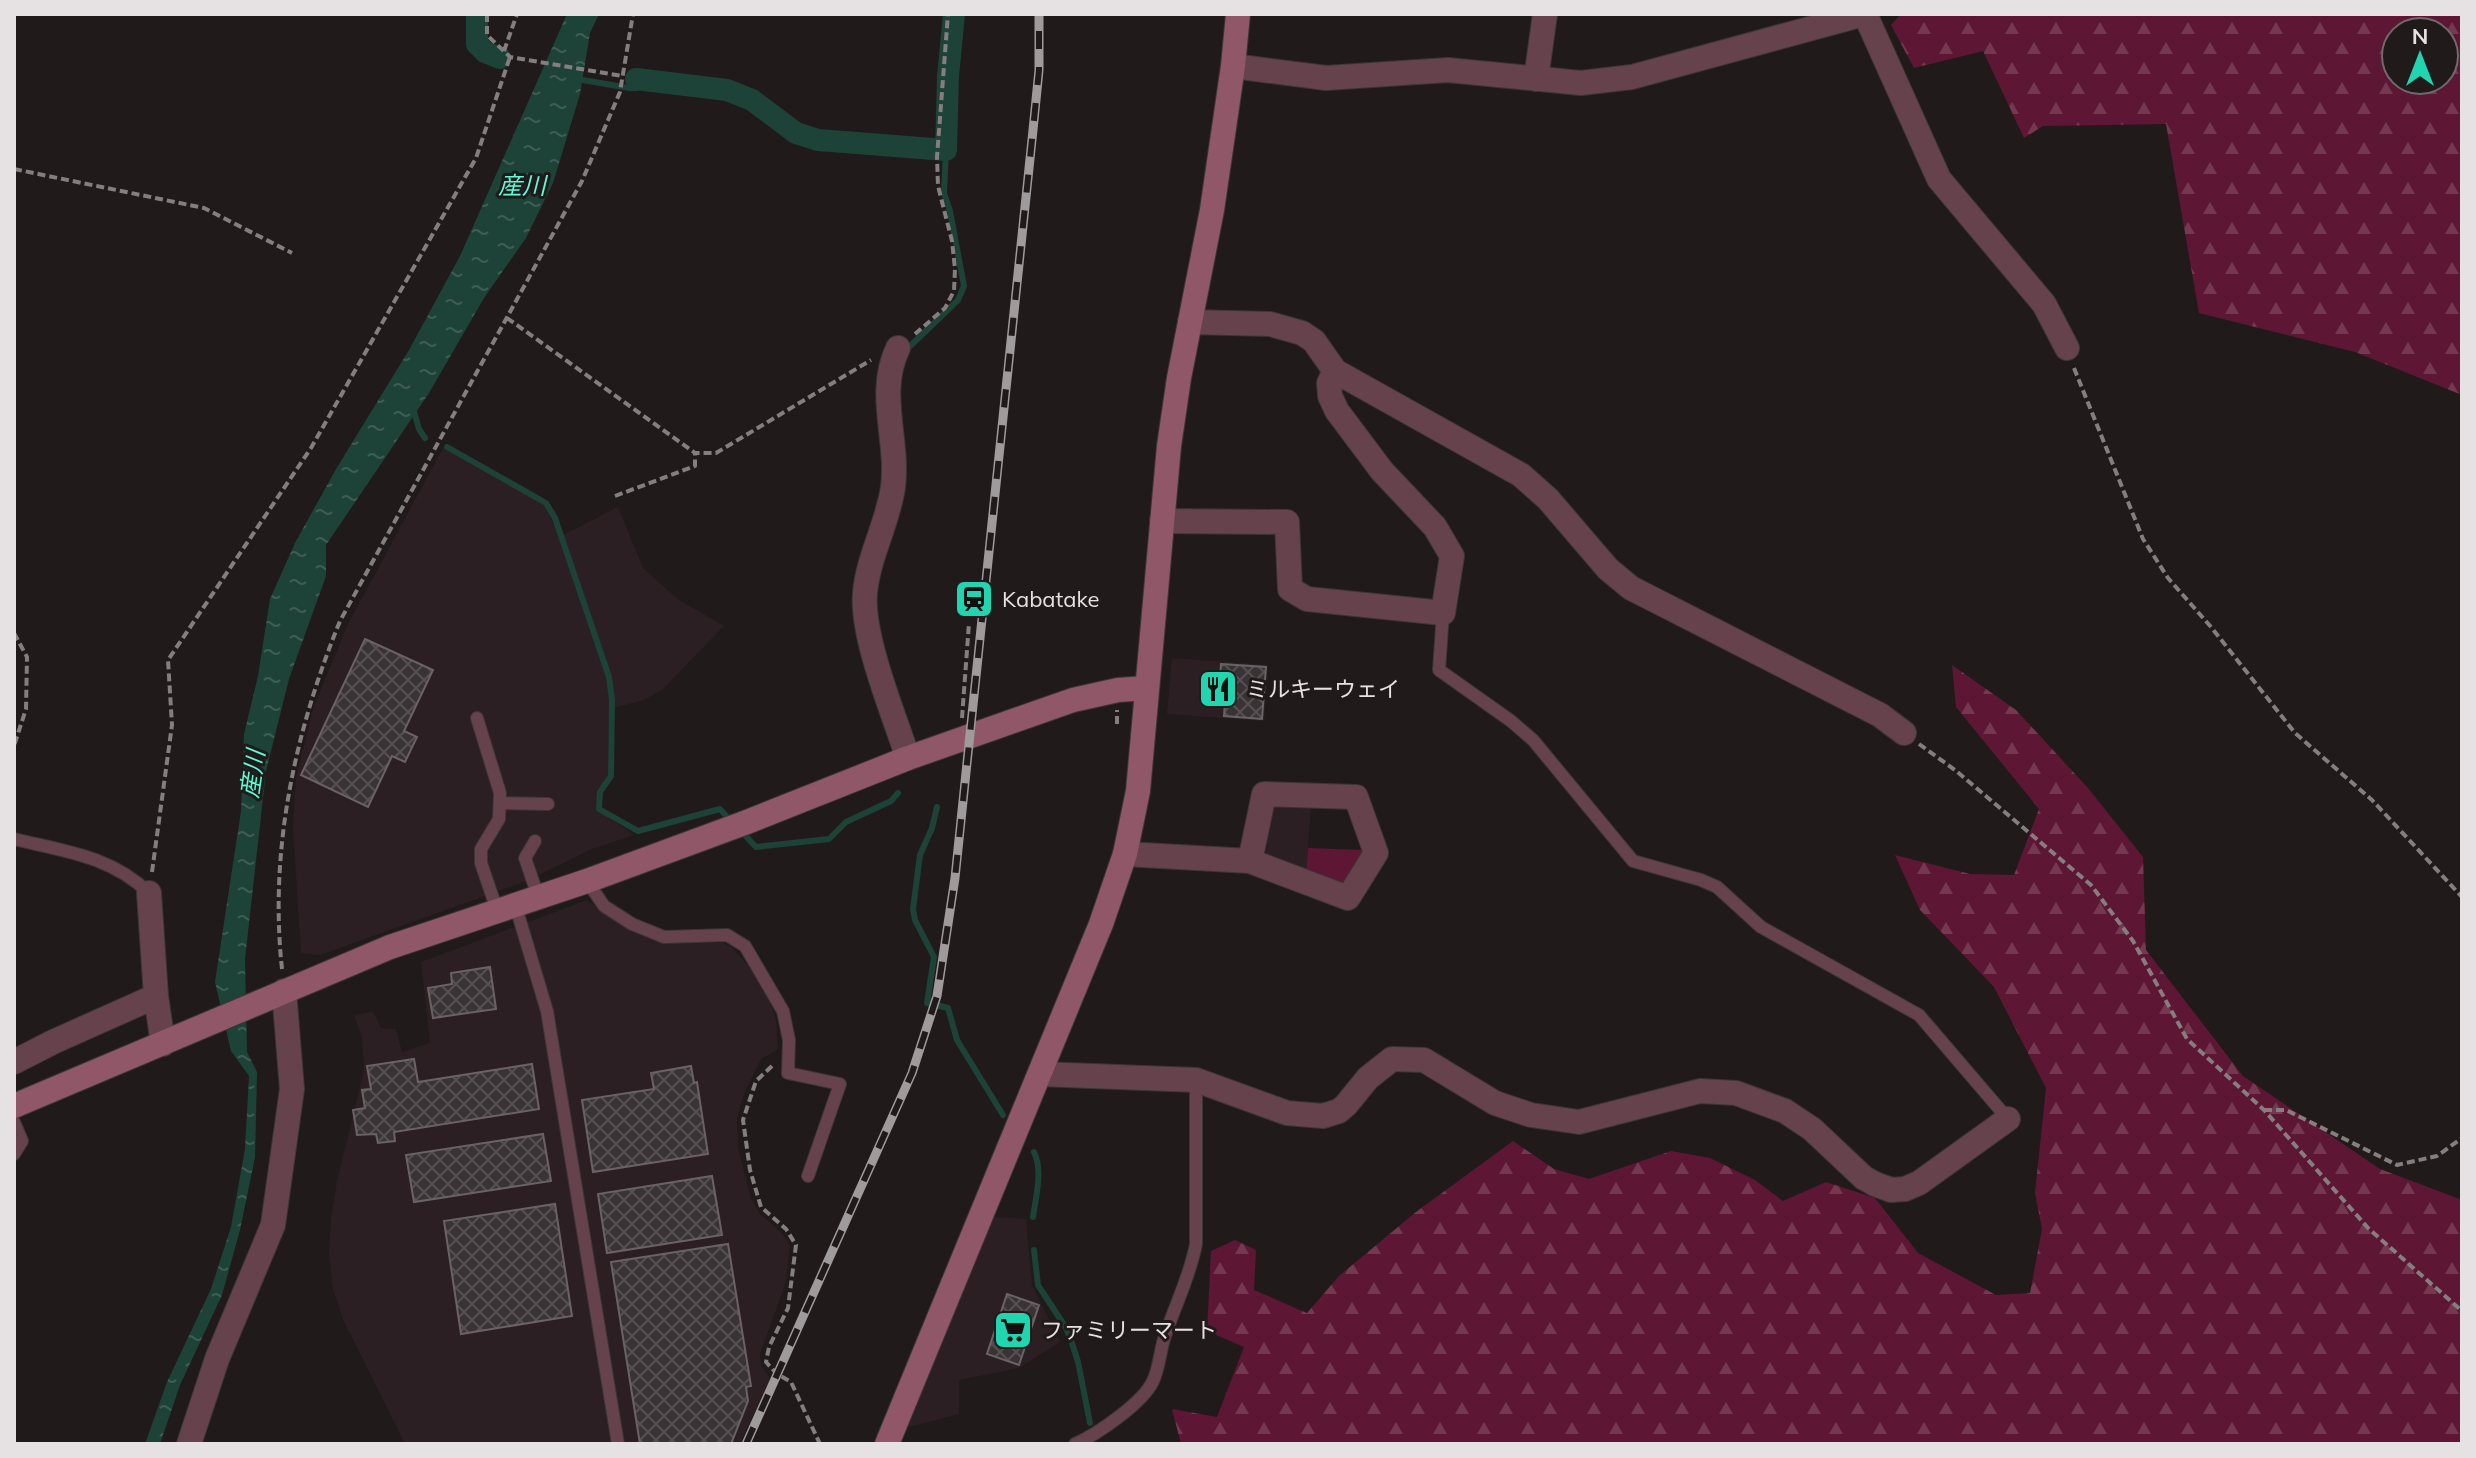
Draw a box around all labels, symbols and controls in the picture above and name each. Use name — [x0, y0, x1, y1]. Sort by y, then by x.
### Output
north arrow — [2380, 16, 2460, 96]
text: N — [2412, 22, 2428, 50]
water label: 産川 — [498, 170, 549, 200]
station icon: Kabatake — [953, 578, 995, 620]
place label: Kabatake — [1002, 585, 1099, 613]
restaurant icon: ミルキーウェイ — [1197, 668, 1239, 710]
place label: ミルキーウェイ — [1246, 675, 1400, 703]
water label: 産川 — [234, 745, 271, 800]
supermarket icon: ファミリーマート — [992, 1309, 1034, 1351]
place label: ファミリーマート — [1041, 1316, 1217, 1344]

